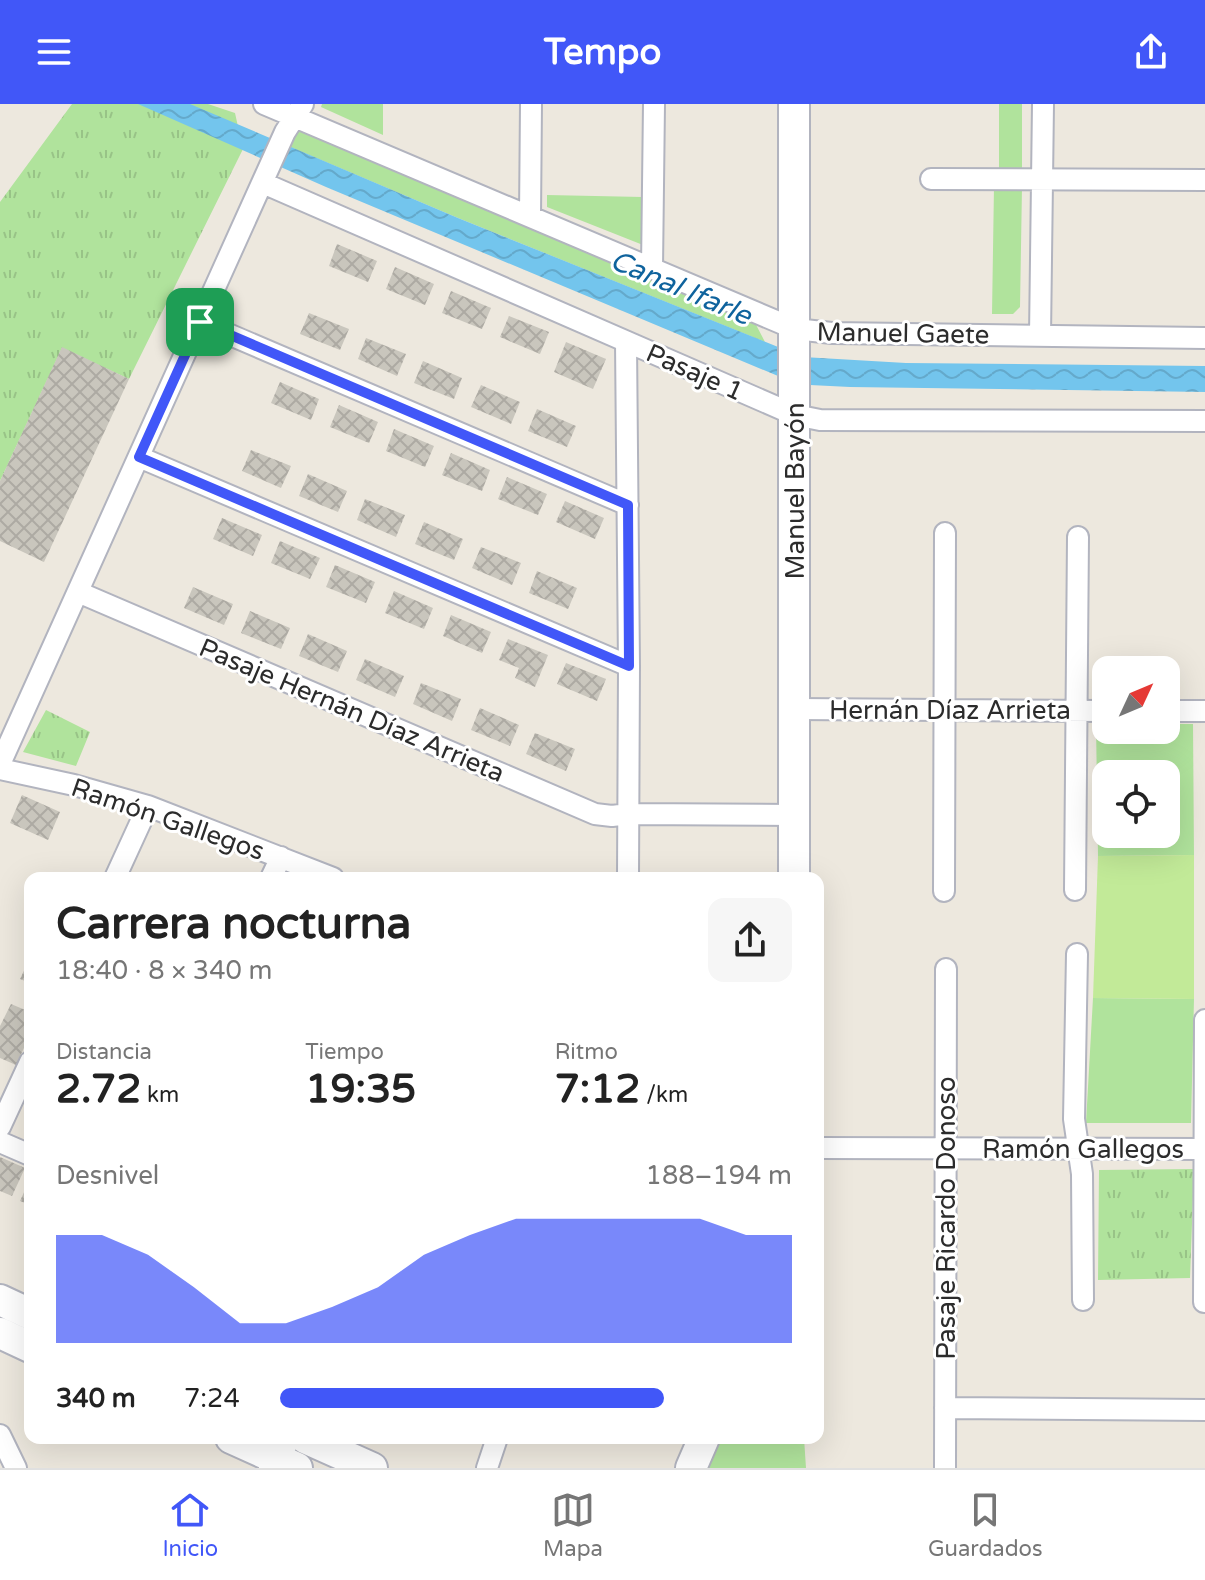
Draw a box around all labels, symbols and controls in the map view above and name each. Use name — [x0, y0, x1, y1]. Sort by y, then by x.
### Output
icon: menu — [32, 30, 76, 74]
icon: share — [1129, 30, 1173, 74]
text: Tempo — [544, 31, 661, 74]
water label: Canal Ifarle — [605, 243, 758, 334]
pin — [166, 288, 234, 356]
icon: arrive — [178, 300, 222, 344]
street label: Manuel Gaete — [816, 316, 990, 351]
street label: Pasaje 1 — [641, 337, 748, 408]
street label: Manuel Bayón — [780, 402, 811, 580]
street label: Pasaje Hernán Díaz Arrieta — [195, 632, 509, 789]
north arrow — [1092, 656, 1180, 744]
map controls — [1092, 656, 1180, 848]
street label: Hernán Díaz Arrieta — [829, 695, 1071, 726]
button: locate — [1092, 760, 1180, 848]
street label: Ramón Gallegos — [67, 772, 268, 867]
text: Carrera nocturna — [56, 898, 411, 951]
button: share — [708, 898, 792, 982]
text: 18:40 · 8 × 340 m — [56, 955, 272, 986]
text: Distancia — [56, 1039, 152, 1065]
text: Tiempo — [305, 1039, 384, 1065]
text: Ritmo — [555, 1039, 618, 1065]
text: 2.72 — [56, 1065, 141, 1113]
text: 19:35 — [305, 1065, 416, 1113]
text: 7:12 — [555, 1065, 640, 1113]
street label: Pasaje Ricardo Donoso — [931, 1076, 962, 1360]
text: km — [141, 1082, 179, 1108]
text: /km — [640, 1082, 688, 1108]
street label: Ramón Gallegos — [982, 1134, 1184, 1165]
text: Desnivel — [56, 1160, 159, 1191]
text: 188–194 m — [646, 1160, 792, 1191]
text: 340 m — [56, 1383, 136, 1414]
text: 7:24 — [184, 1383, 240, 1414]
tab: Inicio — [163, 1488, 218, 1562]
tab: Mapa — [543, 1488, 603, 1562]
tab: Guardados — [928, 1488, 1042, 1562]

